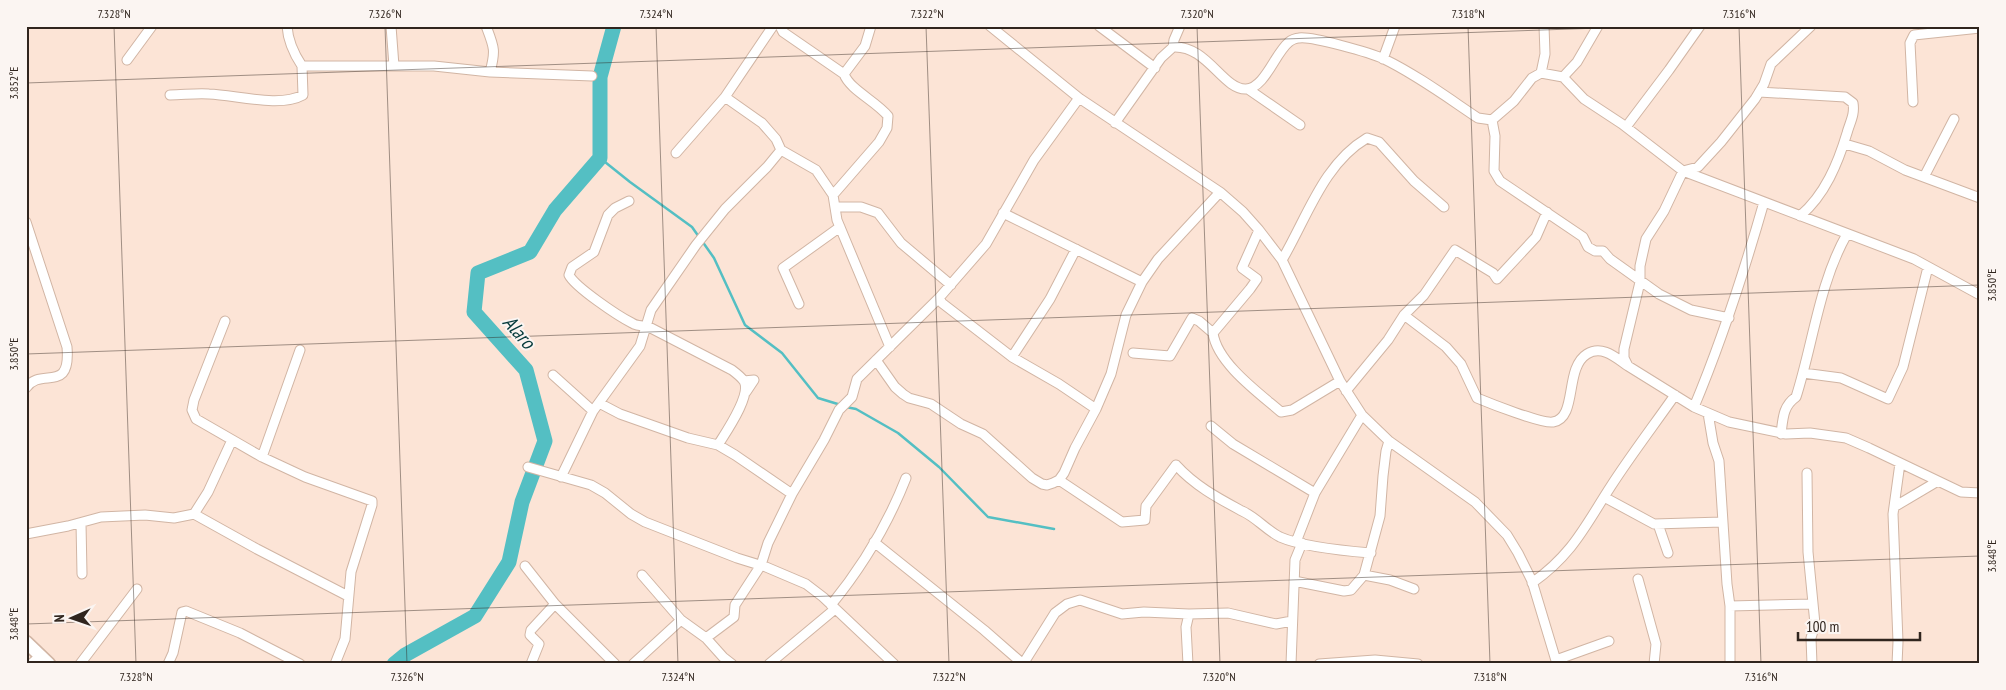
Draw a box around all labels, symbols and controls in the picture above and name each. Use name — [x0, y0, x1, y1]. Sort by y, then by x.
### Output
text: 7.328°N — [97, 6, 131, 21]
text: 7.326°N — [368, 6, 402, 21]
text: 7.324°N — [639, 6, 673, 21]
text: 7.322°N — [910, 6, 944, 21]
text: 7.320°N — [1180, 6, 1214, 21]
text: 7.318°N — [1451, 6, 1485, 21]
text: 7.316°N — [1722, 6, 1756, 21]
text: 3.852°E — [6, 67, 21, 100]
text: 3.850°E — [1984, 269, 1999, 302]
water label: Alaro — [497, 310, 542, 355]
text: 3.850°E — [6, 338, 21, 371]
text: 3.848°E — [1984, 540, 1999, 573]
north arrow — [48, 592, 98, 642]
text: 3.848°E — [6, 608, 21, 641]
scale bar — [1798, 610, 1921, 642]
text: N — [50, 614, 68, 623]
text: 100 m — [1806, 617, 1839, 636]
text: 7.328°N — [119, 669, 153, 684]
text: 7.326°N — [390, 669, 424, 684]
text: 7.324°N — [661, 669, 695, 684]
text: 7.322°N — [932, 669, 966, 684]
text: 7.320°N — [1202, 669, 1236, 684]
text: 7.318°N — [1473, 669, 1507, 684]
text: 7.316°N — [1744, 669, 1778, 684]

